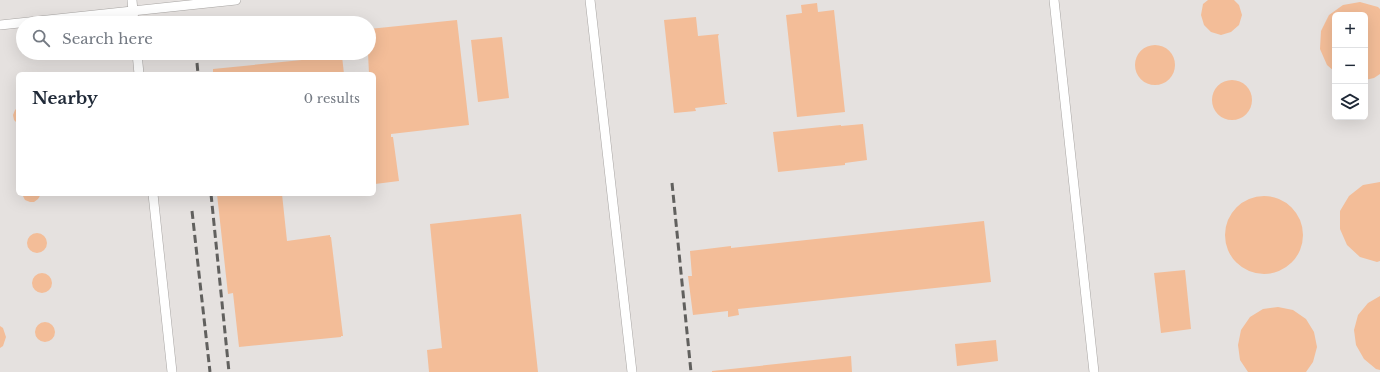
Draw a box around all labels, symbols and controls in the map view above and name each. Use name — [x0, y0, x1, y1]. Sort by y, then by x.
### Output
map controls — [1332, 12, 1368, 120]
button: + — [1332, 12, 1368, 48]
search box — [16, 16, 376, 60]
icon: search — [30, 27, 52, 49]
text: Search here — [62, 29, 153, 48]
button: − — [1332, 48, 1368, 84]
button: layers — [1332, 84, 1368, 120]
text: Nearby — [32, 88, 98, 109]
text: 0 results — [304, 90, 360, 107]

